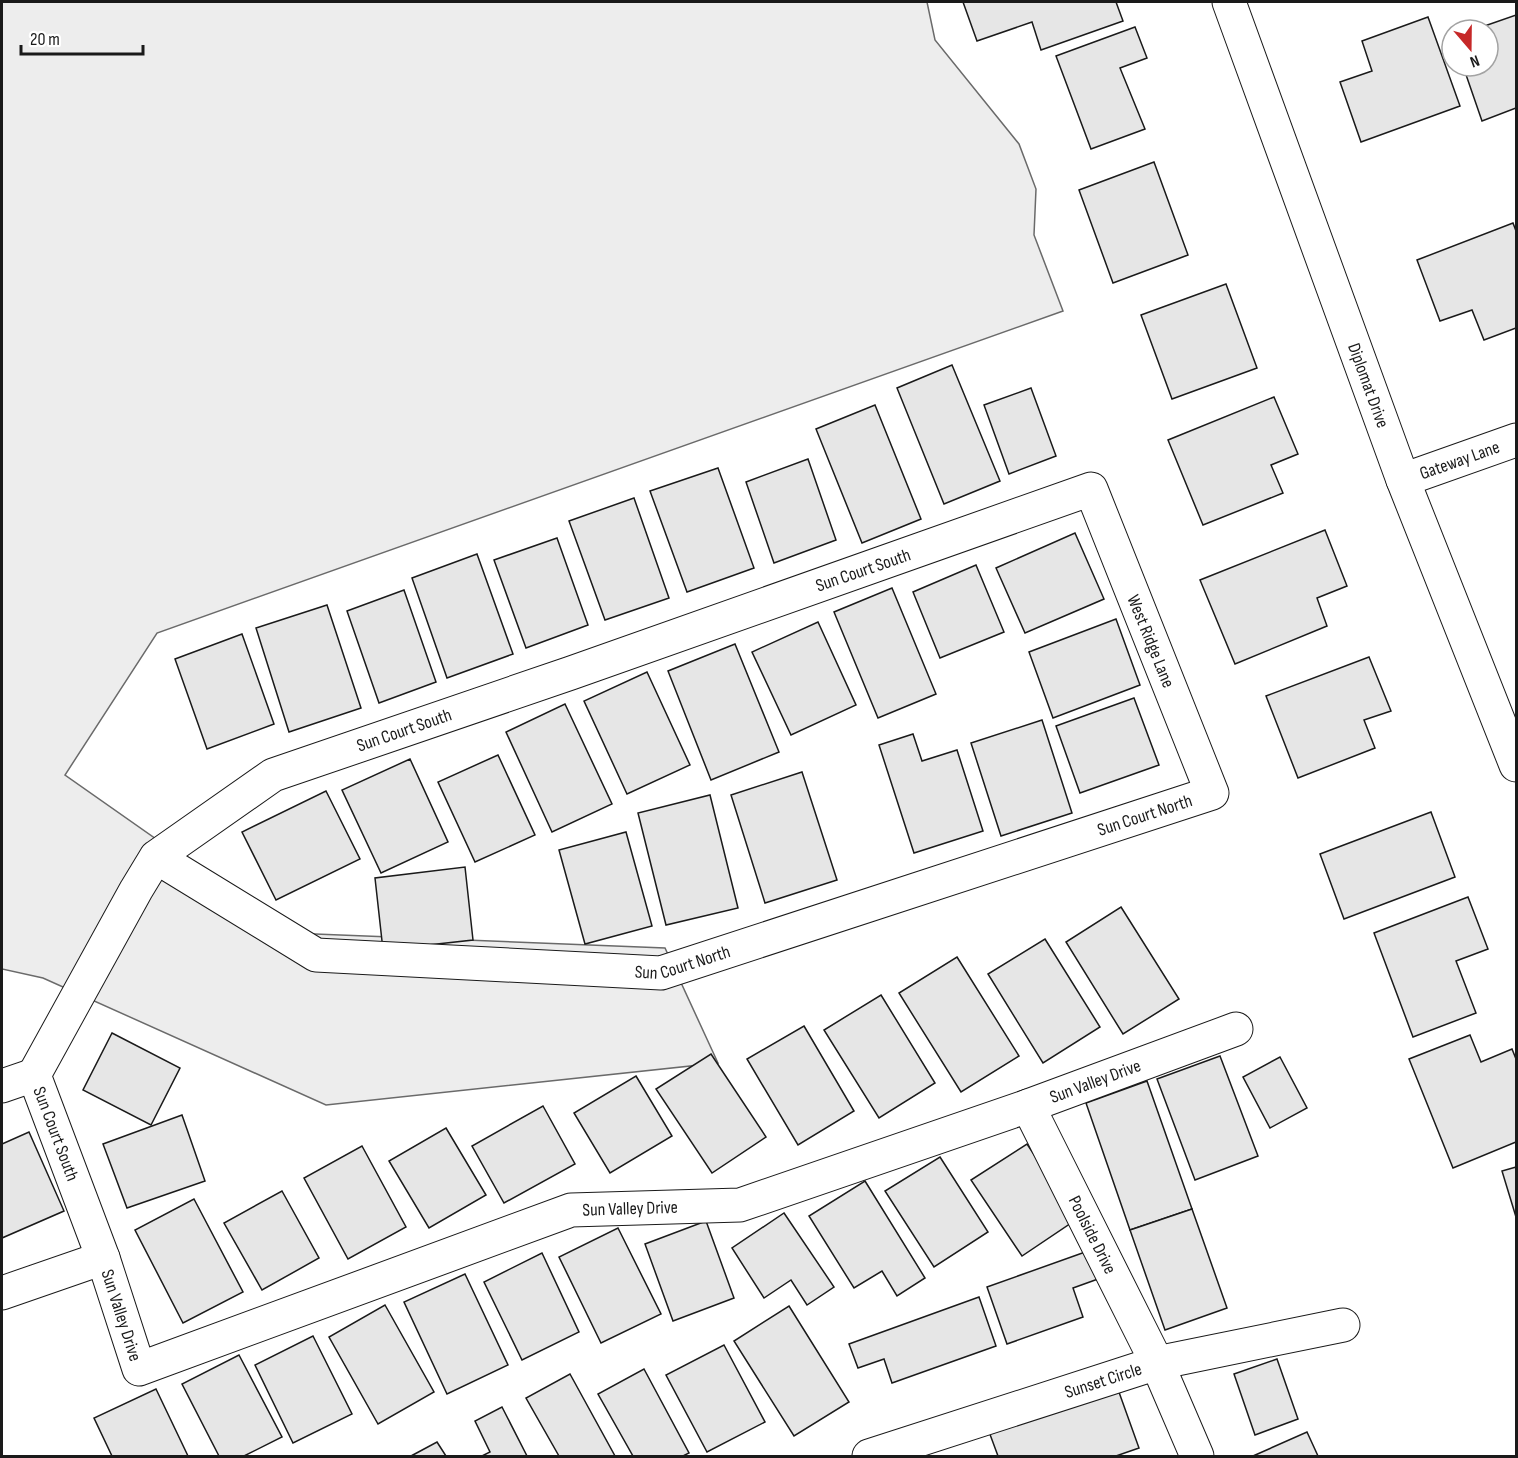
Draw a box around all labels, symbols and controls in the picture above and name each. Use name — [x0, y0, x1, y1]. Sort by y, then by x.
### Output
scale bar — [21, 18, 142, 56]
north arrow — [1440, 18, 1500, 78]
text: 20 m — [30, 29, 60, 50]
text: N — [1467, 50, 1482, 71]
street label: Diplomat Drive — [1343, 340, 1393, 431]
street label: Gateway Lane — [1417, 437, 1503, 484]
street label: Sun Court South — [813, 544, 913, 597]
street label: West Ridge Lane — [1122, 592, 1179, 691]
street label: Sun Court South — [354, 704, 454, 757]
street label: Sun Court North — [1095, 790, 1195, 841]
street label: Sun Court North — [634, 941, 733, 984]
street label: Sun Valley Drive — [1047, 1055, 1144, 1108]
street label: Sun Court South — [28, 1084, 83, 1184]
street label: Poolside Drive — [1064, 1192, 1121, 1278]
street label: Sun Valley Drive — [582, 1197, 678, 1221]
street label: Sun Valley Drive — [96, 1267, 146, 1364]
street label: Sunset Circle — [1062, 1359, 1144, 1403]

